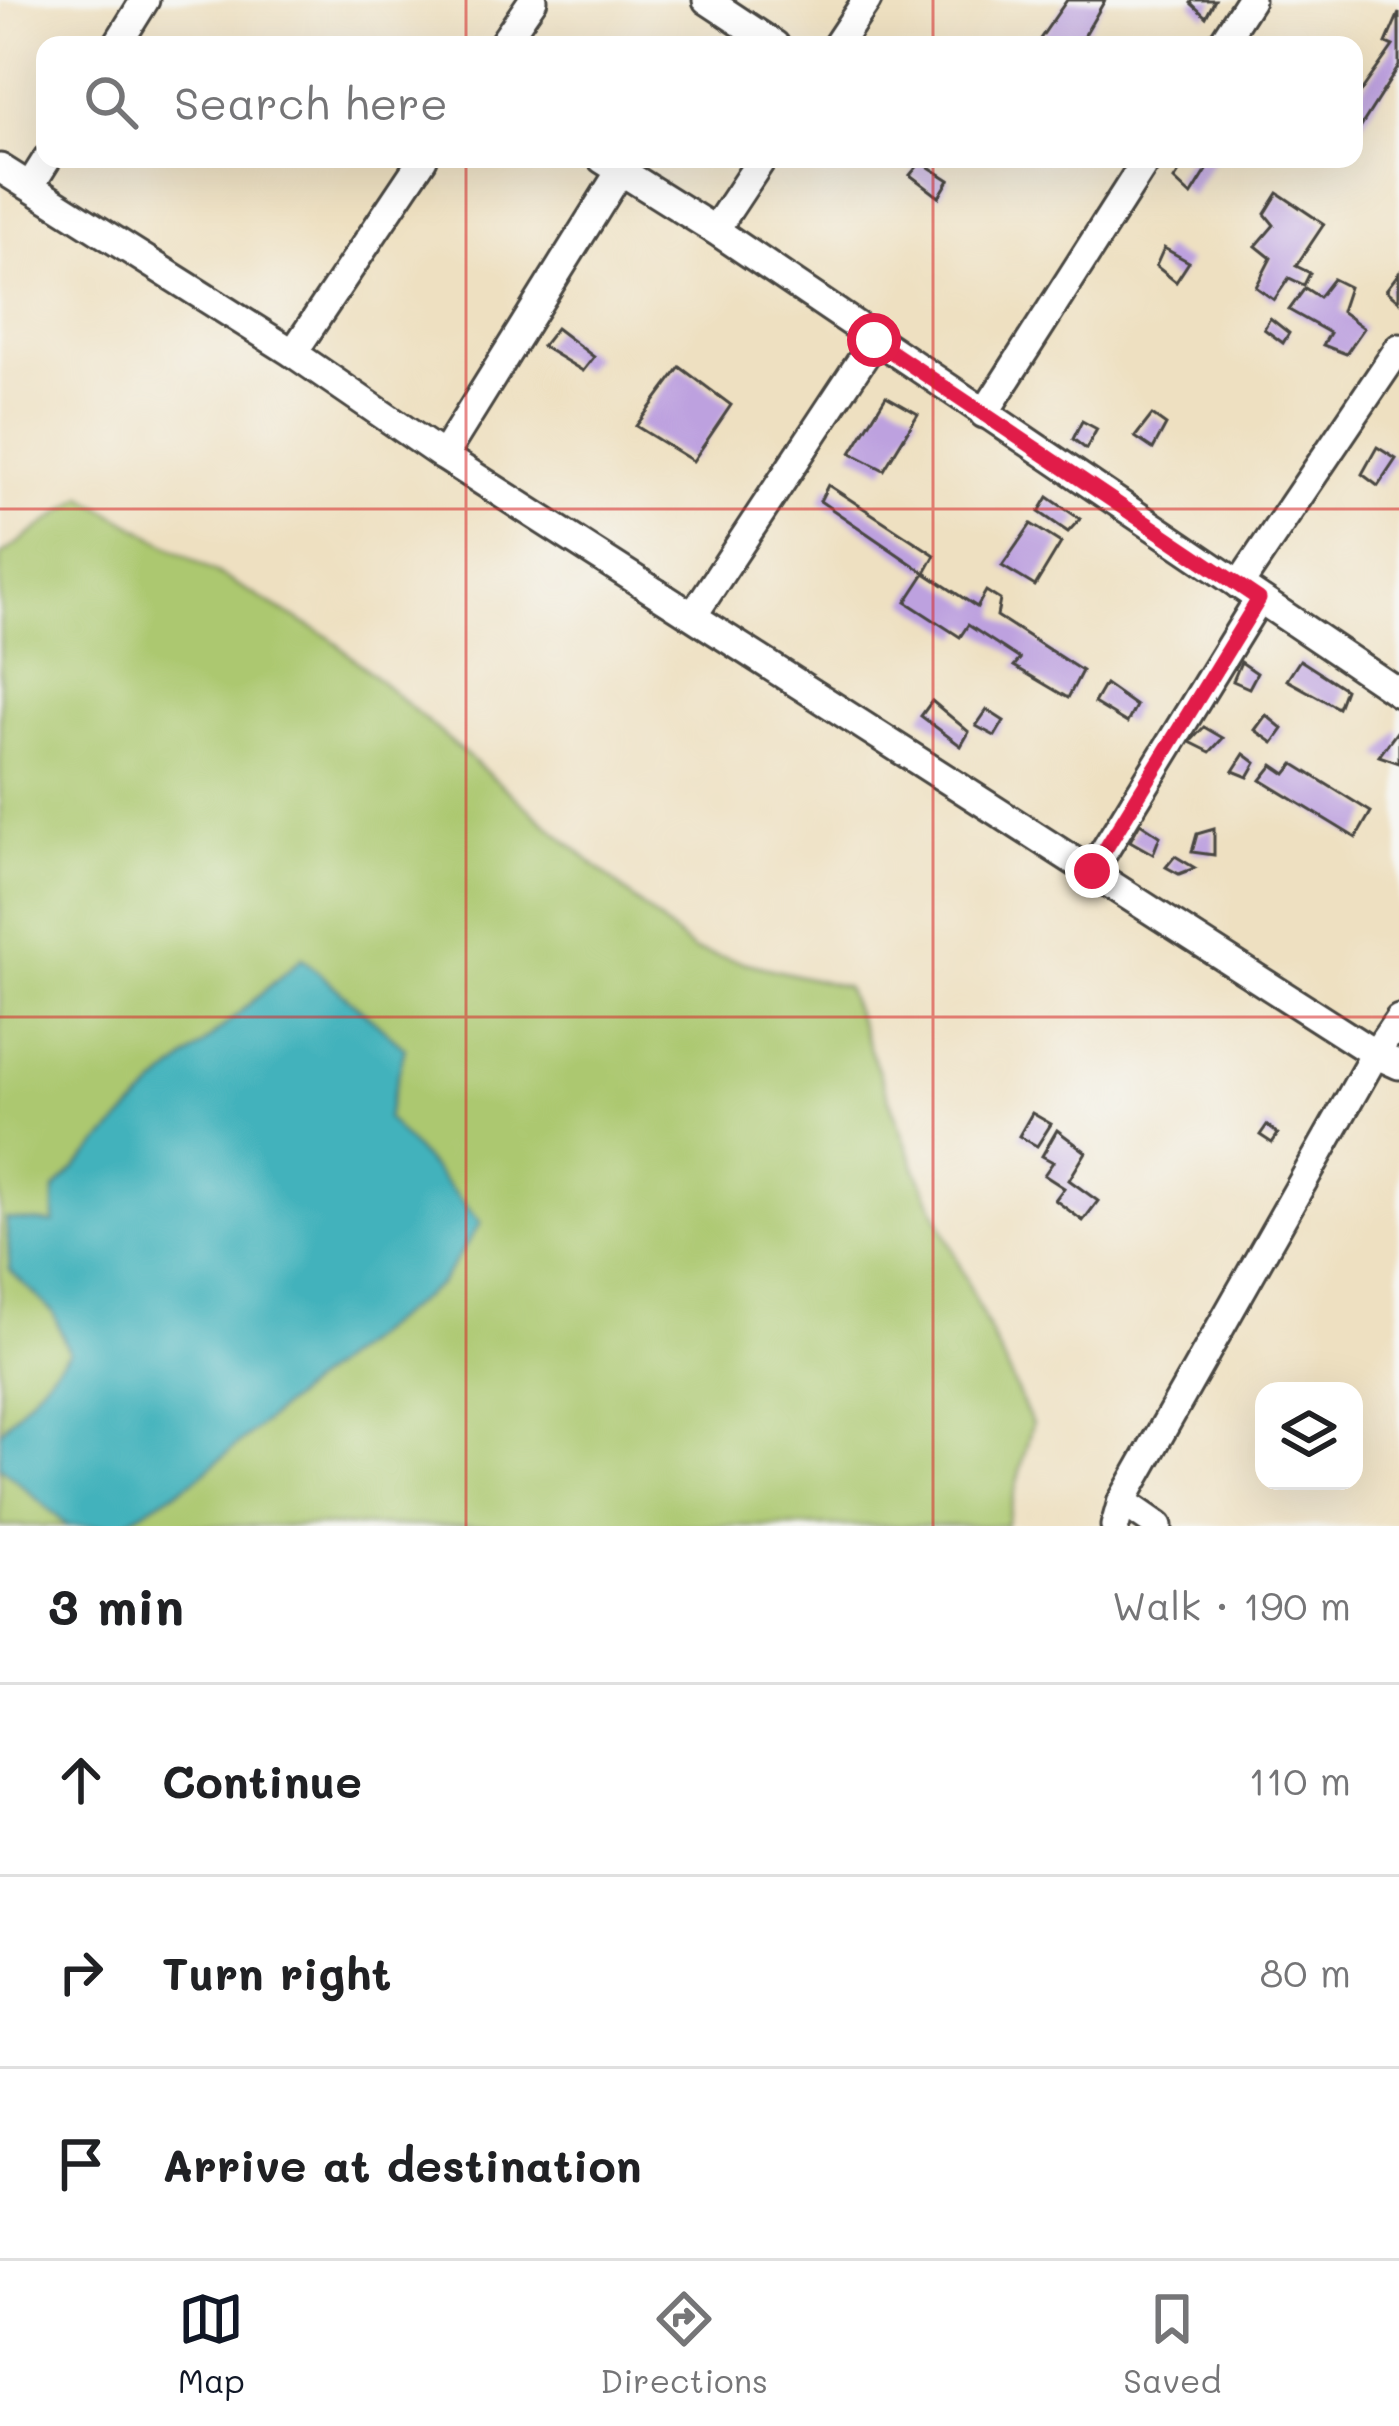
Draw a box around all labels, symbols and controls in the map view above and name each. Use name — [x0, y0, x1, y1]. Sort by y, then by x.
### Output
search box — [36, 36, 1363, 168]
icon: search — [78, 69, 144, 135]
text: Search here — [174, 73, 448, 131]
route start — [847, 313, 901, 367]
route end — [1065, 844, 1119, 898]
map controls — [1255, 1382, 1363, 1490]
button: layers — [1255, 1382, 1363, 1490]
text: 3 min — [48, 1571, 184, 1638]
text: Walk · 190 m — [1112, 1579, 1351, 1630]
icon: ahead — [48, 1747, 114, 1813]
text: Continue — [162, 1751, 362, 1809]
text: 110 m — [1249, 1754, 1351, 1805]
icon: right — [48, 1939, 114, 2005]
text: Turn right — [162, 1943, 391, 2001]
text: 80 m — [1260, 1946, 1351, 1997]
icon: arrive — [48, 2131, 114, 2197]
text: Arrive at destination — [162, 2135, 642, 2193]
tab: Map — [178, 2286, 245, 2401]
tab: Directions — [600, 2286, 768, 2401]
tab: Saved — [1123, 2286, 1221, 2401]

